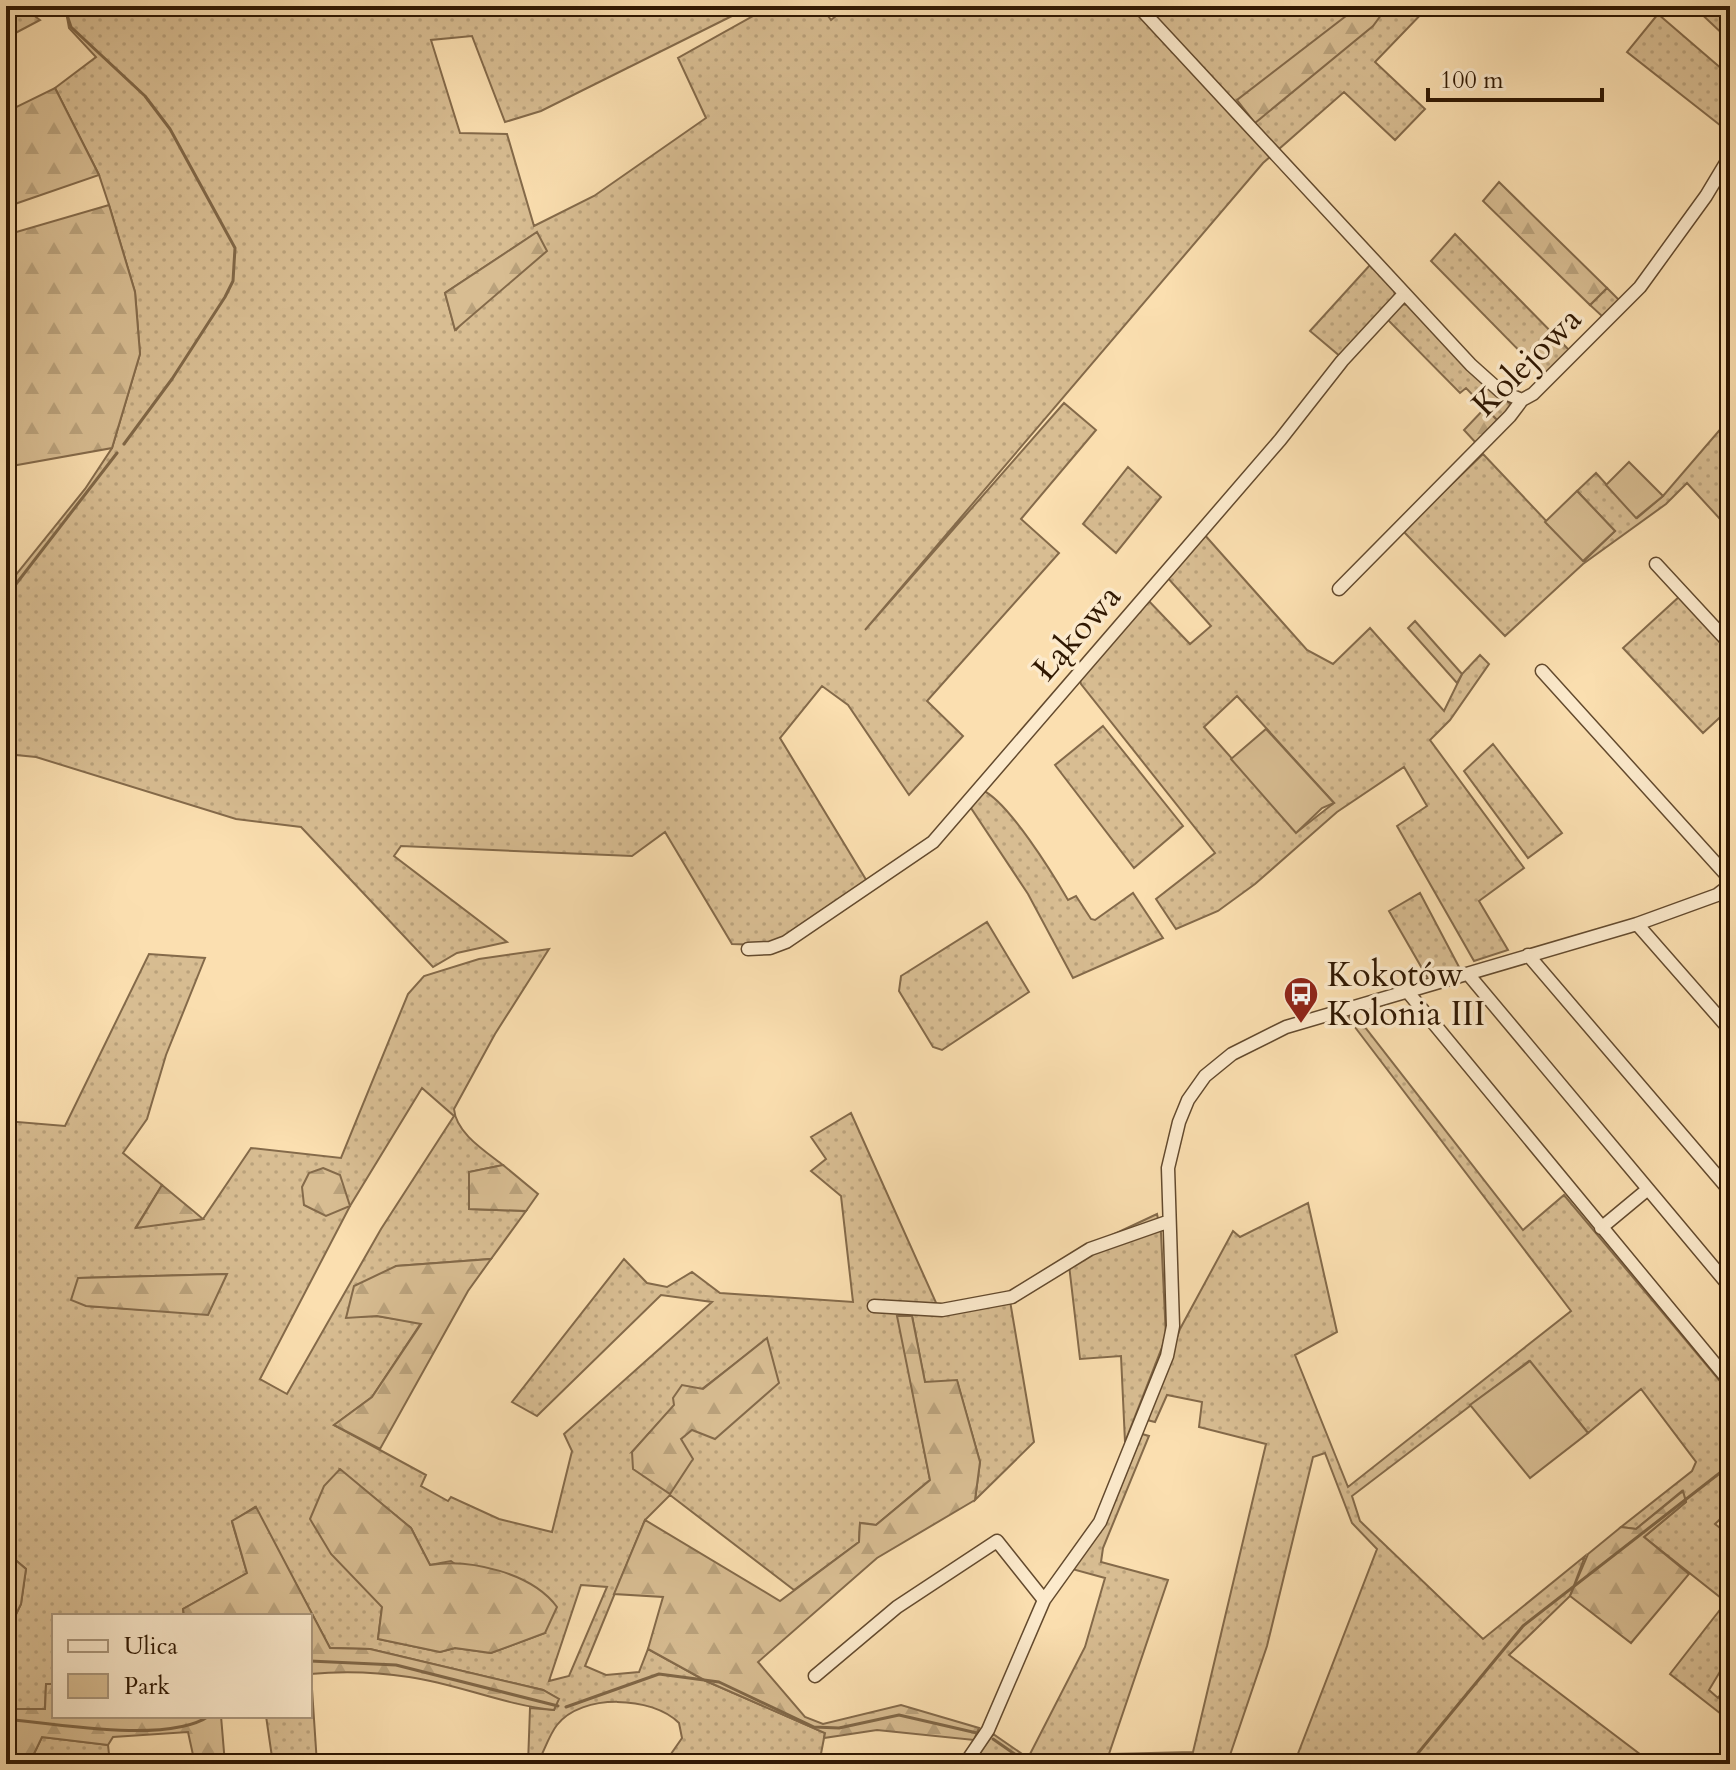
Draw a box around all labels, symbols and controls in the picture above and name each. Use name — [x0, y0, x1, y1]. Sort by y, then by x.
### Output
scale bar — [1428, 52, 1602, 102]
text: 100 m — [1440, 64, 1504, 97]
street label: Kolejowa — [1462, 297, 1592, 427]
street label: Łąkowa — [1022, 574, 1132, 691]
place label: Kokotów Kolonia III — [1327, 952, 1485, 1037]
bus stop icon: Kokotów Kolonia III — [1282, 975, 1320, 1025]
legend — [52, 1614, 312, 1718]
text: Ulica — [124, 1630, 178, 1663]
text: Park — [124, 1670, 170, 1703]

